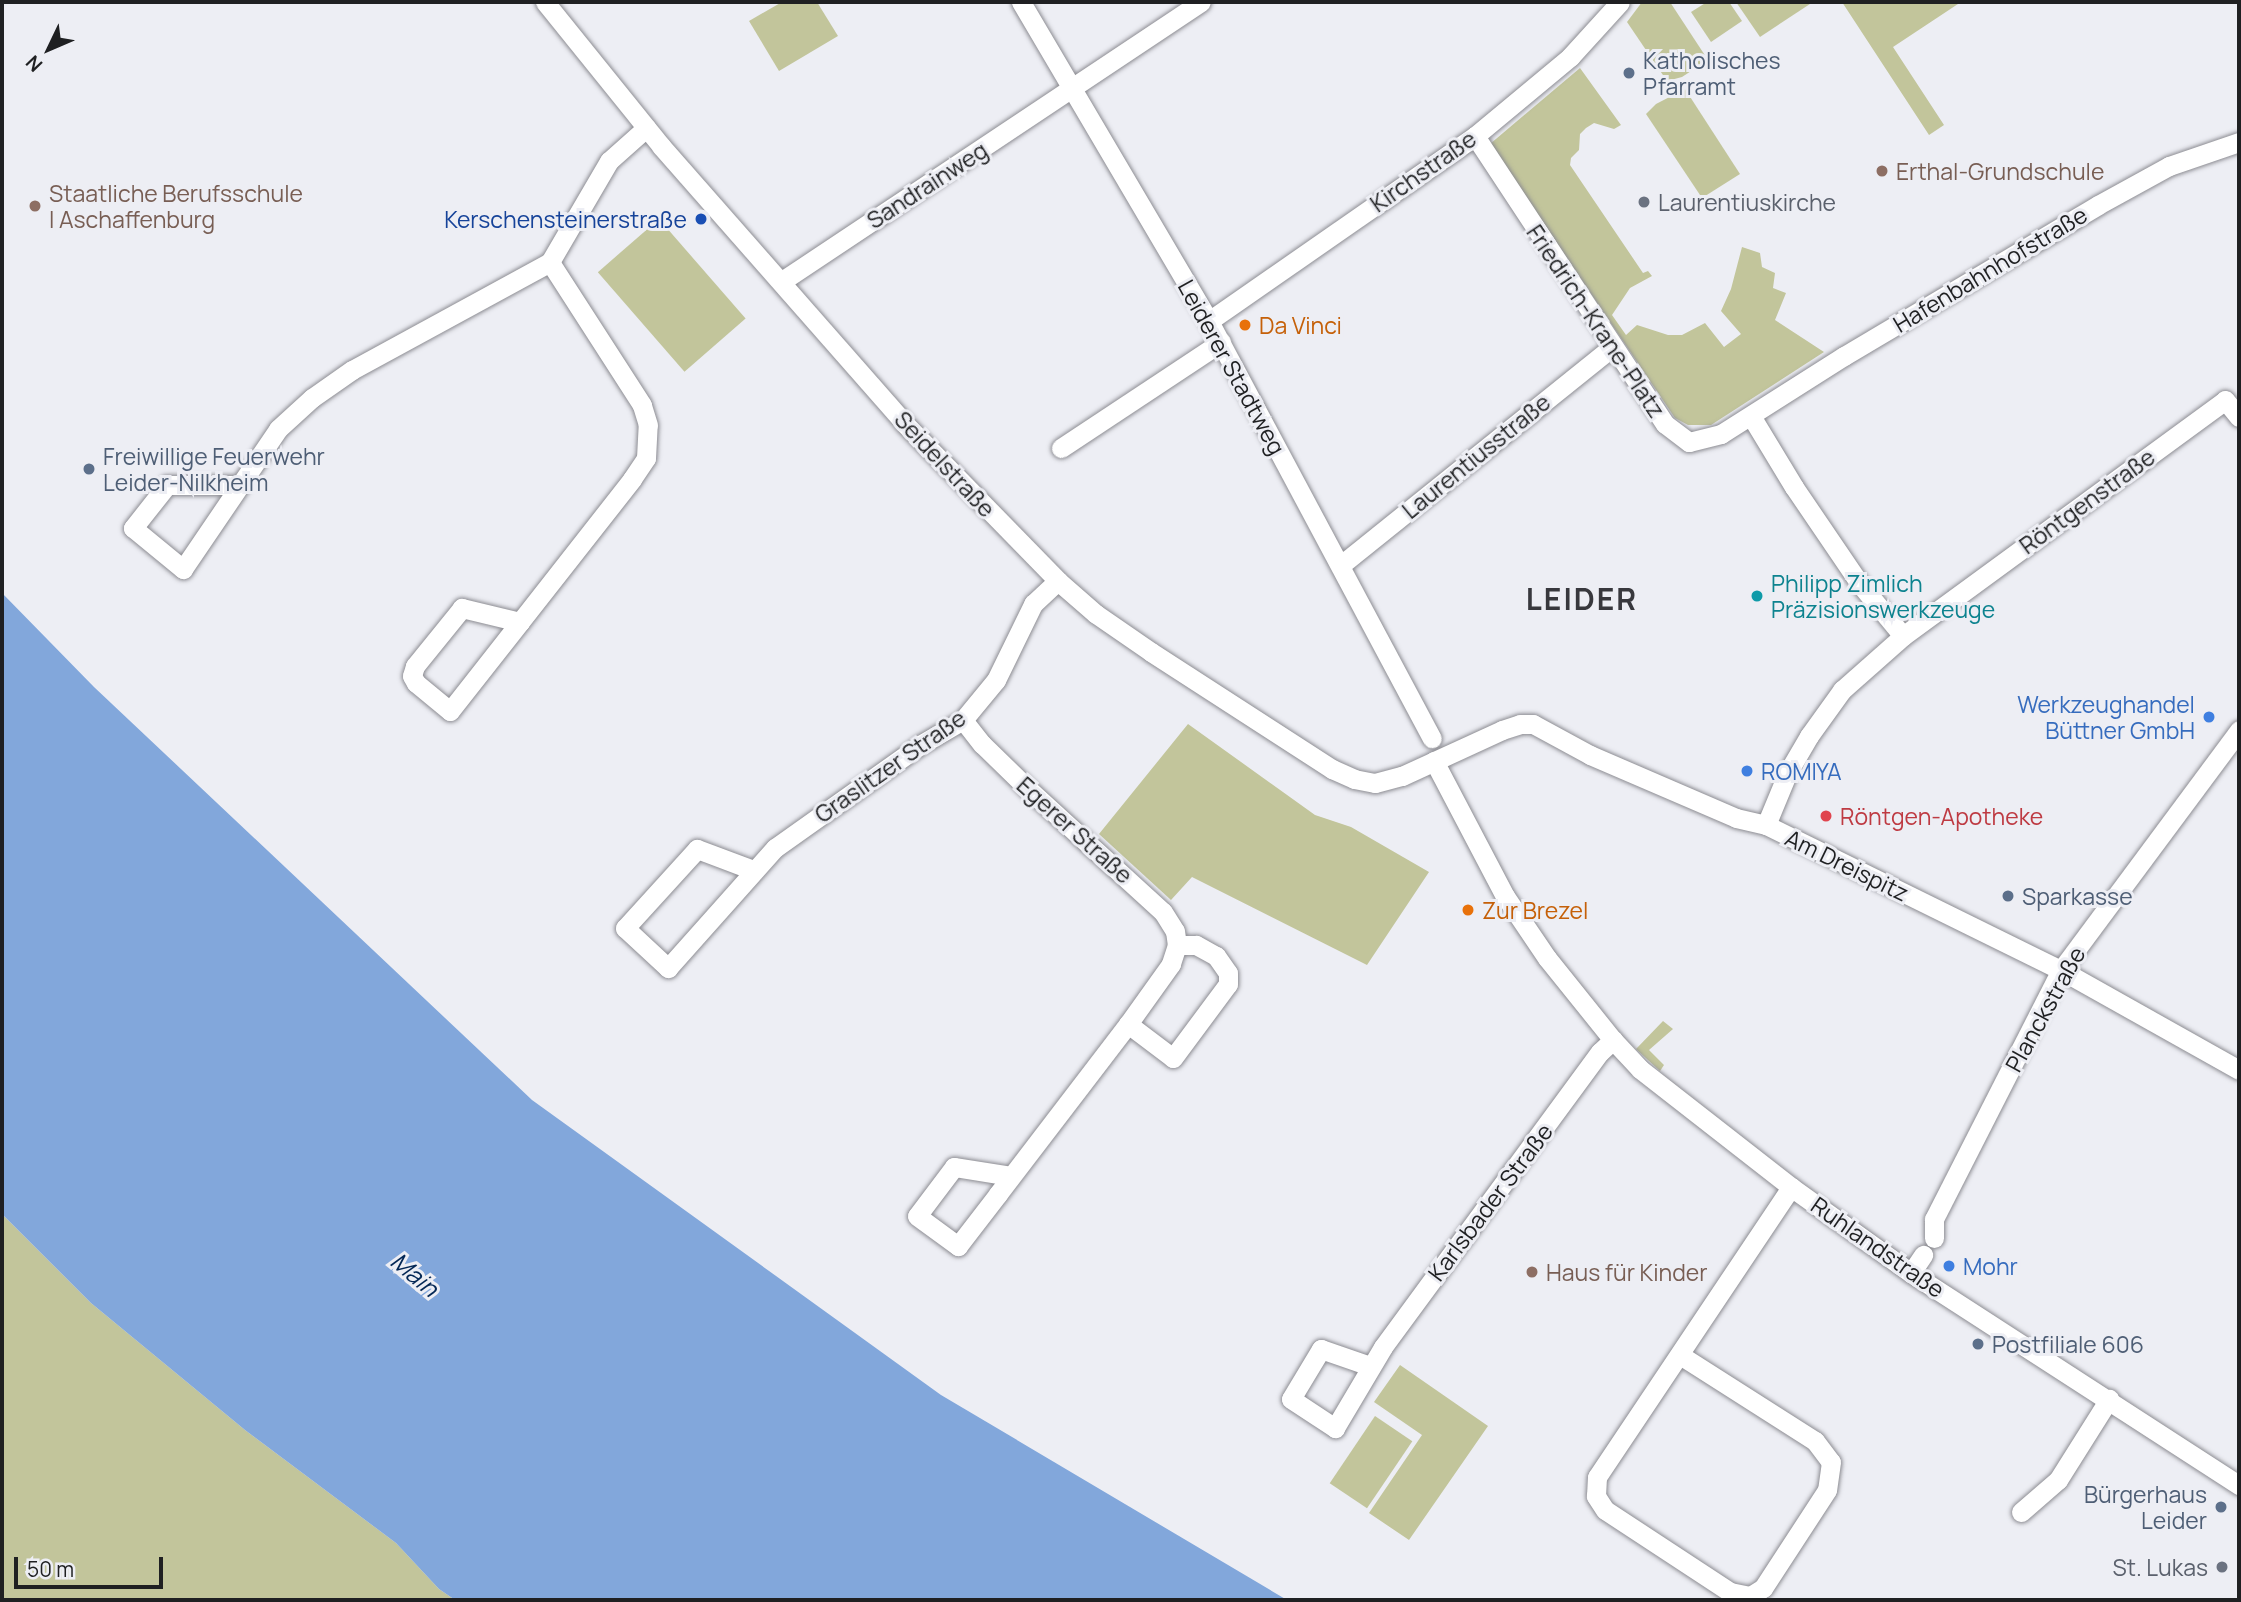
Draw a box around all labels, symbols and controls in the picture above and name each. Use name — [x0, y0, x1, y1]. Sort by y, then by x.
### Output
north arrow — [14, 14, 84, 84]
place label: Katholisches Pfarramt — [1643, 46, 1781, 100]
text: N — [20, 50, 48, 78]
marker: Katholisches Pfarramt — [1621, 65, 1637, 81]
street label: Kirchstraße — [1365, 125, 1481, 217]
street label: Sandrainweg — [862, 136, 992, 234]
place label: Erthal-Grundschule — [1896, 157, 2104, 185]
marker: Erthal-Grundschule — [1874, 163, 1890, 179]
place label: Staatliche Berufsschule I Aschaffenburg — [49, 179, 303, 233]
place label: Laurentiuskirche — [1658, 188, 1836, 216]
marker: Laurentiuskirche — [1636, 194, 1652, 210]
marker: Staatliche Berufsschule I Aschaffenburg — [27, 198, 43, 214]
street label: Hafenbahnhofstraße — [1888, 200, 2092, 338]
place label: Kerschensteinerstraße — [444, 205, 687, 233]
marker: Kerschensteinerstraße — [693, 211, 709, 227]
street label: Friedrich-Krane-Platz — [1521, 219, 1671, 423]
street label: Leiderer Stadtweg — [1173, 275, 1291, 459]
place label: Da Vinci — [1259, 311, 1342, 339]
marker: Da Vinci — [1237, 317, 1253, 333]
street label: Laurentiusstraße — [1396, 388, 1556, 524]
street label: Seidelstraße — [889, 405, 1001, 523]
place label: Freiwillige Feuerwehr Leider-Nilkheim — [103, 442, 325, 496]
street label: Röntgenstraße — [2014, 443, 2160, 559]
marker: Freiwillige Feuerwehr Leider-Nilkheim — [81, 461, 97, 477]
place label: Philipp Zimlich Präzisionswerkzeuge — [1771, 569, 1995, 623]
district label: LEIDER — [1527, 581, 1637, 617]
marker: Philipp Zimlich Präzisionswerkzeuge — [1749, 588, 1765, 604]
place label: Werkzeughandel Büttner GmbH — [2017, 690, 2195, 744]
street label: Graslitzer Straße — [809, 704, 971, 828]
marker: Werkzeughandel Büttner GmbH — [2201, 709, 2217, 725]
place label: ROMIYA — [1761, 757, 1842, 785]
marker: ROMIYA — [1739, 763, 1755, 779]
street label: Egerer Straße — [1012, 771, 1138, 889]
place label: Röntgen-Apotheke — [1840, 802, 2043, 830]
marker: Röntgen-Apotheke — [1818, 808, 1834, 824]
street label: Am Dreispitz — [1781, 823, 1913, 907]
place label: Sparkasse — [2022, 882, 2133, 910]
marker: Sparkasse — [2000, 888, 2016, 904]
place label: Zur Brezel — [1482, 896, 1588, 924]
marker: Zur Brezel — [1460, 902, 1476, 918]
street label: Planckstraße — [1999, 942, 2091, 1076]
street label: Karlsbader Straße — [1422, 1118, 1558, 1286]
street label: Ruhlandstraße — [1806, 1191, 1950, 1303]
water label: Main — [385, 1246, 445, 1302]
place label: Mohr — [1963, 1252, 2018, 1280]
place label: Haus für Kinder — [1546, 1258, 1708, 1286]
marker: Mohr — [1941, 1258, 1957, 1274]
marker: Haus für Kinder — [1524, 1264, 1540, 1280]
place label: Postfiliale 606 — [1992, 1330, 2144, 1358]
marker: Postfiliale 606 — [1970, 1336, 1986, 1352]
place label: Bürgerhaus Leider — [2084, 1480, 2207, 1534]
marker: Bürgerhaus Leider — [2213, 1499, 2229, 1515]
scale bar — [18, 1542, 166, 1586]
place label: St. Lukas — [2113, 1553, 2208, 1581]
text: 50 m — [27, 1555, 74, 1583]
marker: St. Lukas — [2214, 1559, 2230, 1575]

